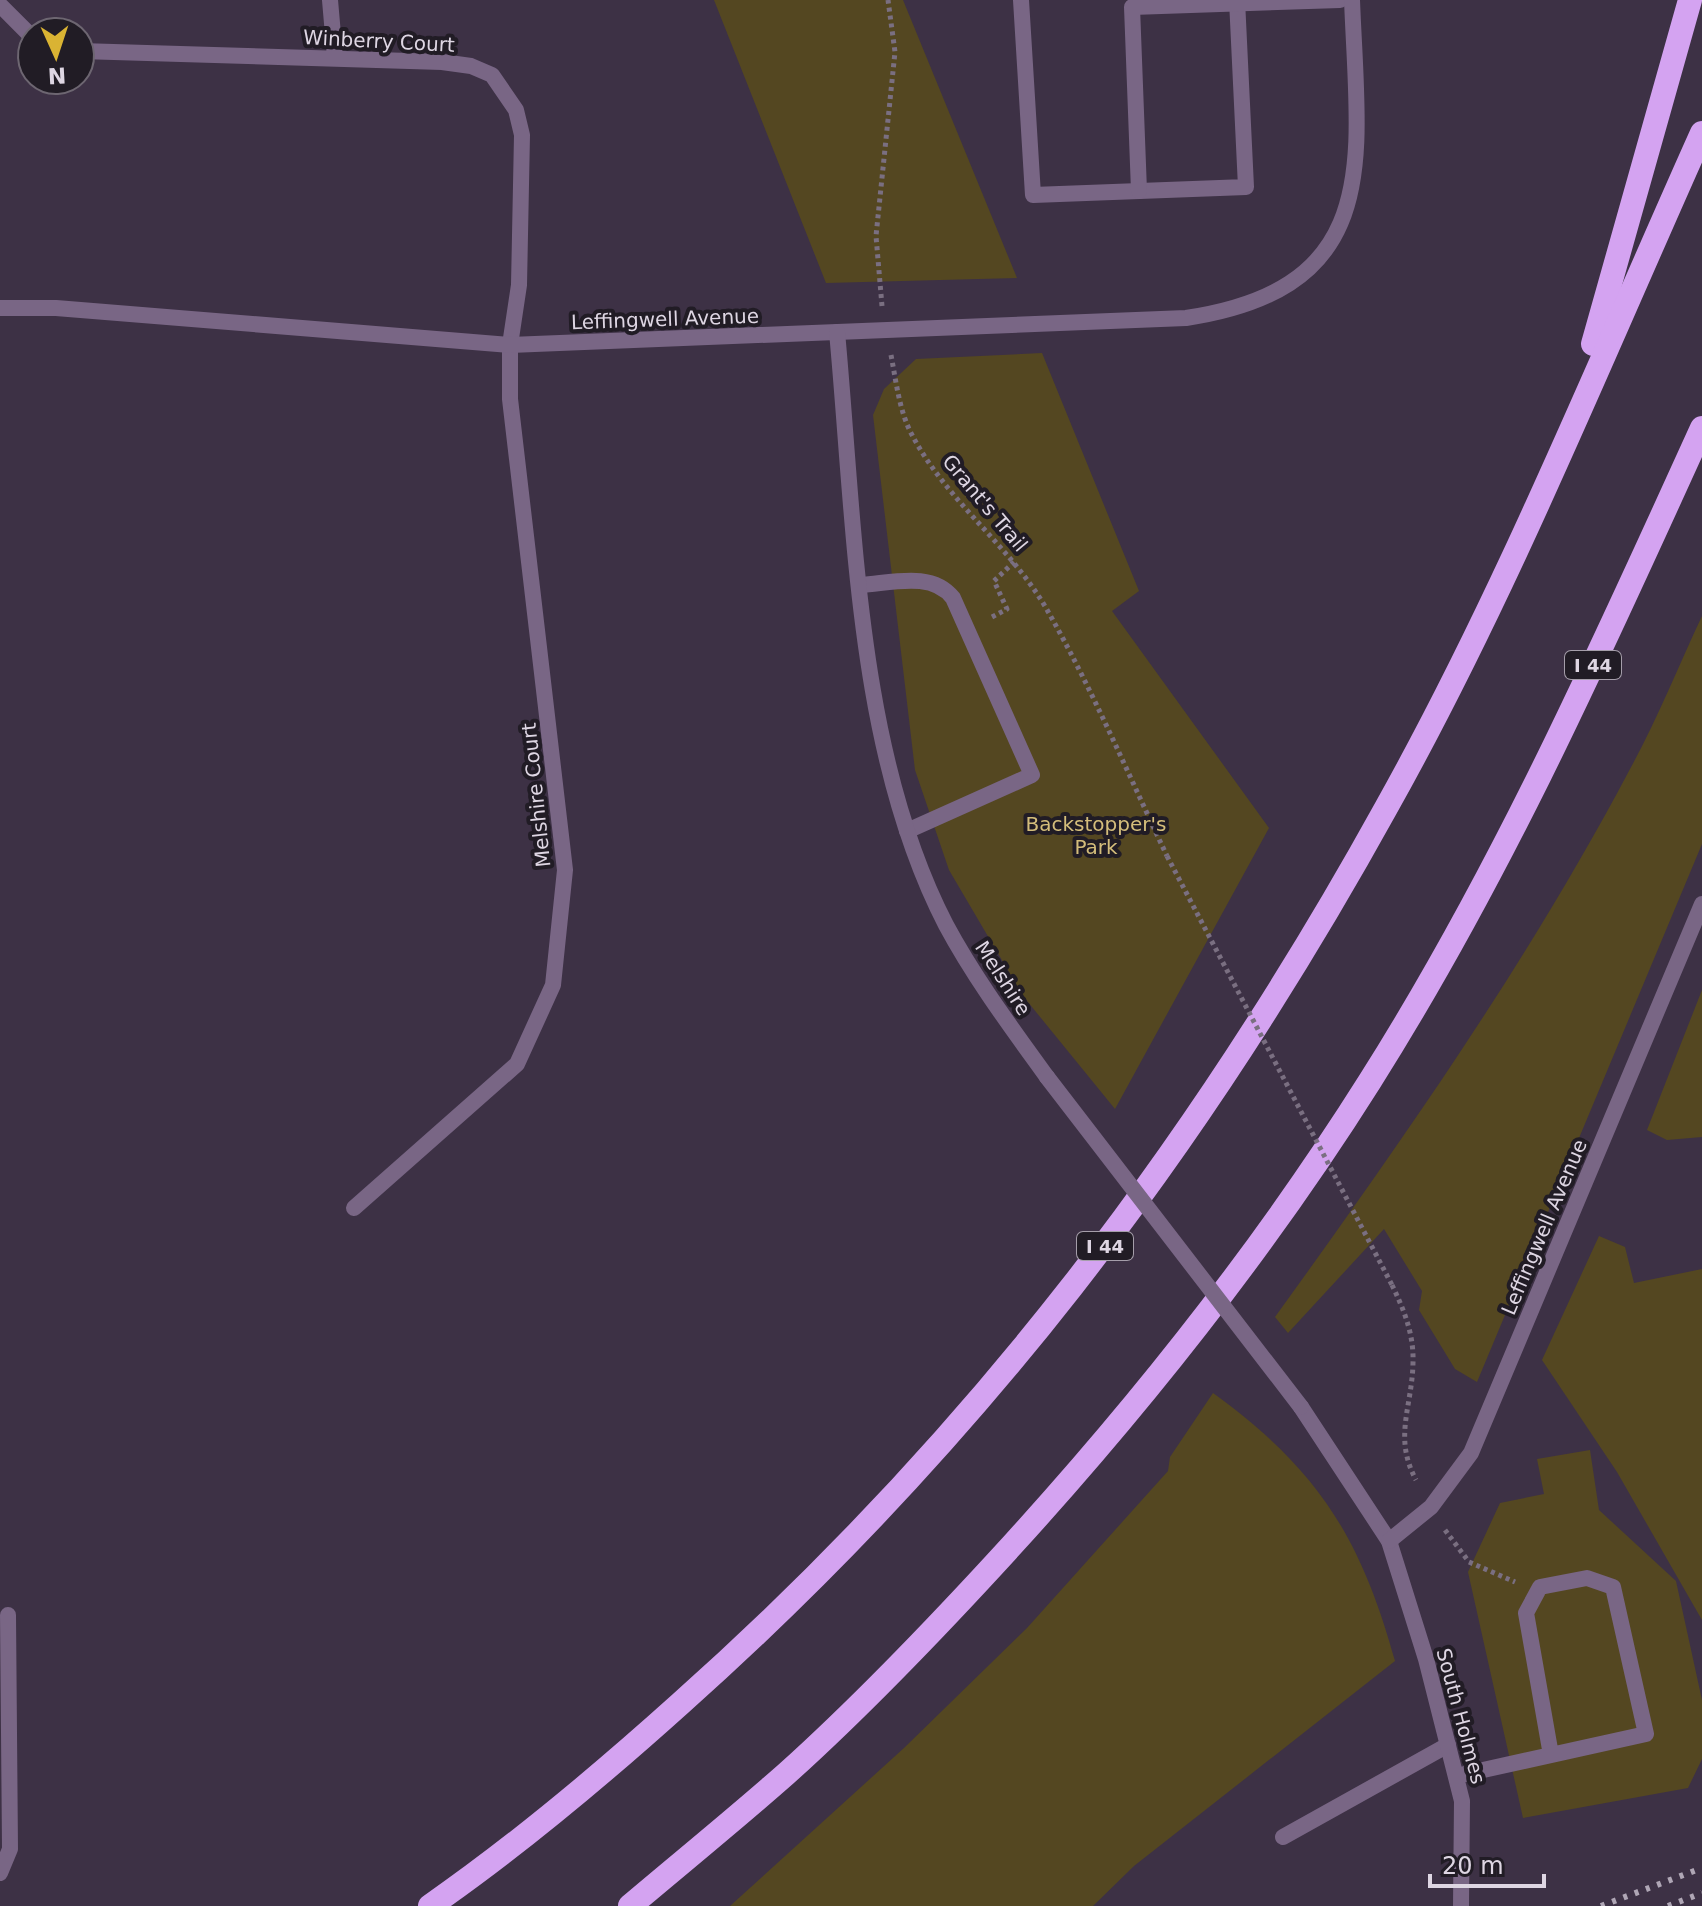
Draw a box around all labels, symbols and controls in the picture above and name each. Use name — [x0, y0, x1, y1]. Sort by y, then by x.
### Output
north arrow — [16, 16, 96, 96]
street label: Winberry Court — [303, 25, 456, 57]
text: N — [47, 63, 67, 88]
street label: Leffingwell Avenue — [571, 304, 759, 334]
street label: Grant's Trail — [937, 449, 1033, 557]
road number: I 44 — [1565, 651, 1621, 679]
street label: Melshire Court — [516, 721, 556, 868]
park label: Backstopper's Park — [1026, 812, 1166, 859]
street label: Melshire — [970, 936, 1036, 1020]
street label: Leffingwell Avenue — [1496, 1136, 1592, 1318]
road number: I 44 — [1077, 1232, 1133, 1260]
street label: South Holmes — [1431, 1646, 1491, 1786]
scale bar — [1430, 1838, 1544, 1888]
text: 20 m — [1442, 1852, 1504, 1880]

